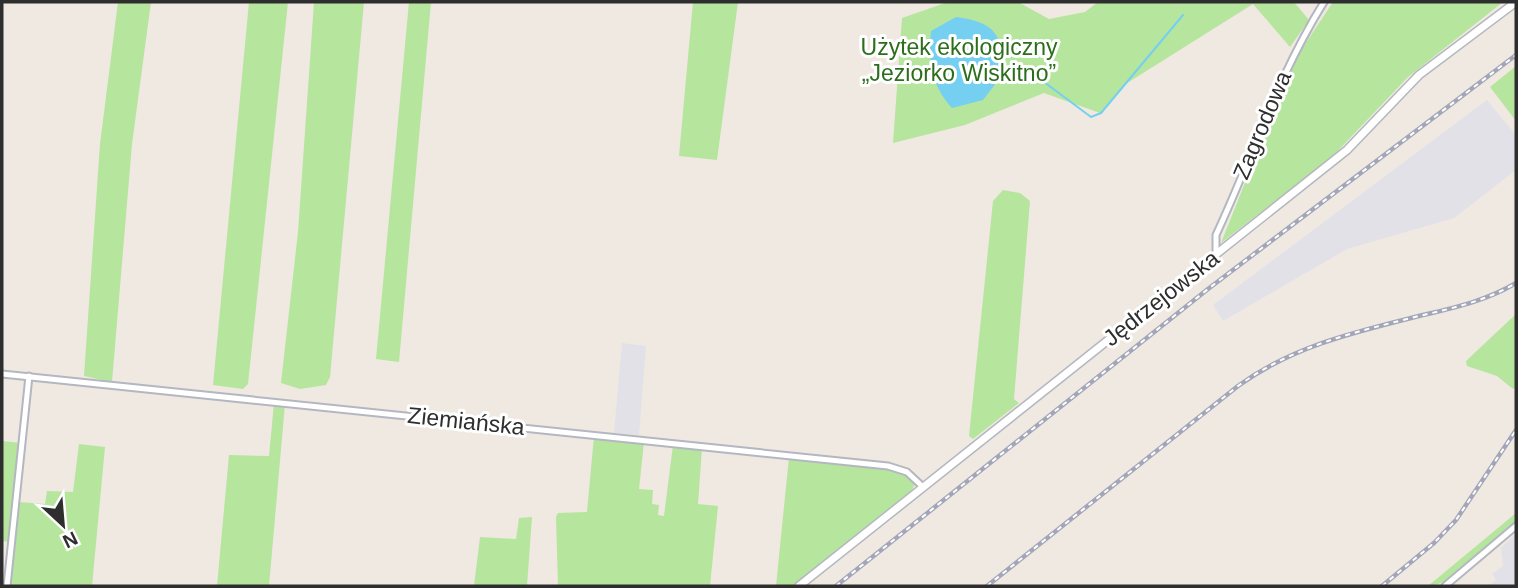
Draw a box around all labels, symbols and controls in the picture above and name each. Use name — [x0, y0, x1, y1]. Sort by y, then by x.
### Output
park label: Użytek ekologiczny „Jeziorko Wiskitno” — [861, 34, 1058, 86]
street label: Zagrodowa — [1228, 67, 1297, 183]
street label: Jędrzejowska — [1098, 245, 1224, 351]
street label: Ziemiańska — [406, 402, 526, 440]
north arrow — [28, 490, 98, 560]
text: N — [59, 527, 81, 552]

